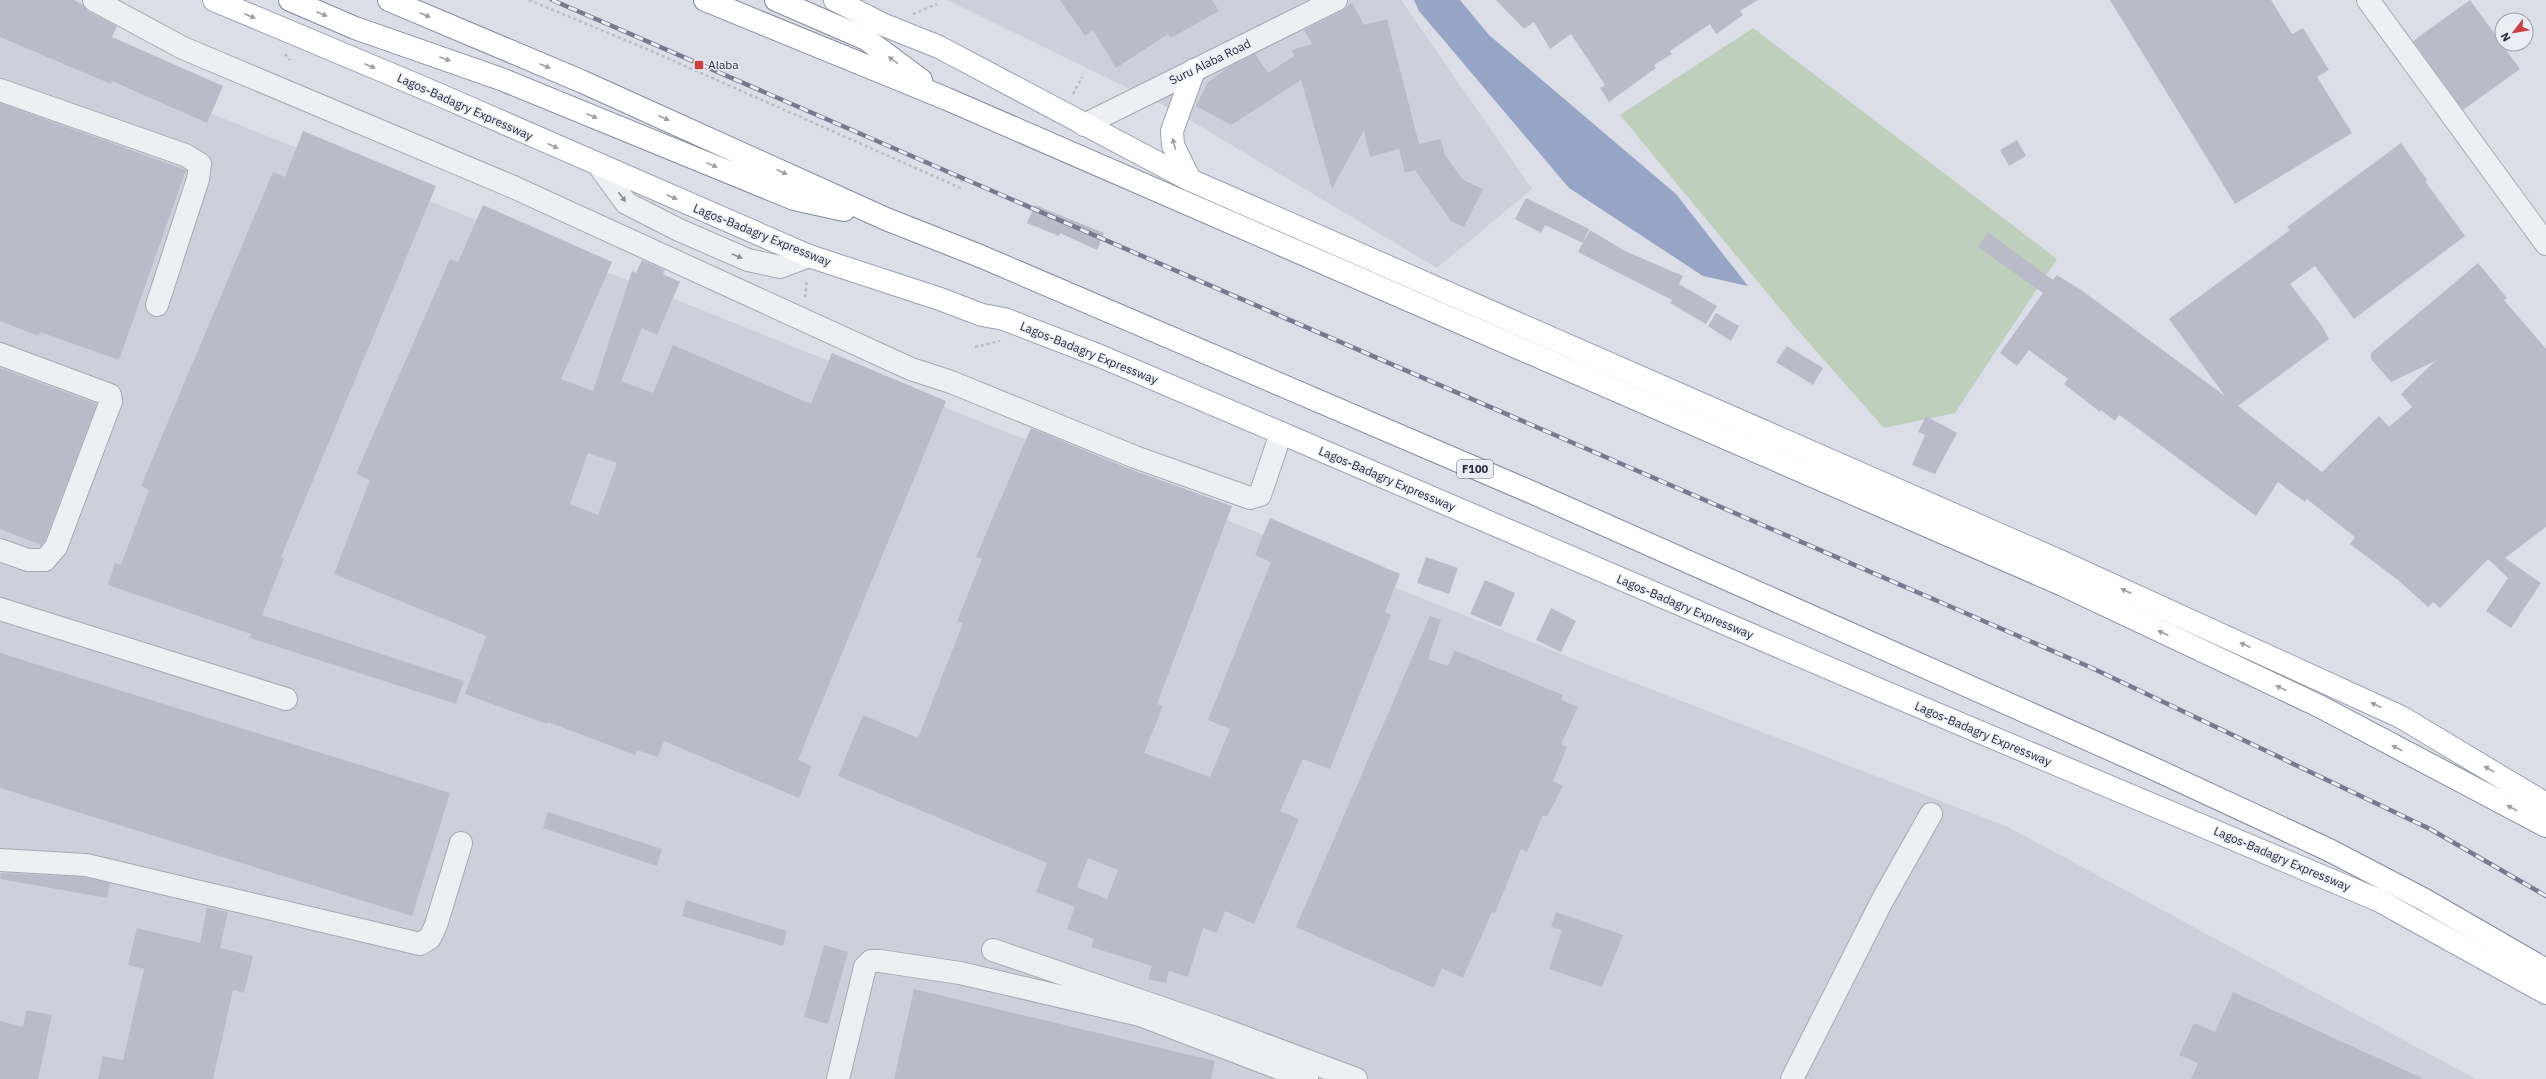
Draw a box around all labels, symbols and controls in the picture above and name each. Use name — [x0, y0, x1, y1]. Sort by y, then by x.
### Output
one-way arrow — [317, 11, 328, 17]
north arrow — [2494, 12, 2534, 52]
one-way arrow — [244, 13, 256, 19]
one-way arrow — [420, 13, 432, 19]
text: N — [2497, 30, 2513, 44]
street label: Suru Alaba Road — [1166, 35, 1253, 88]
one-way arrow — [888, 55, 899, 64]
one-way arrow — [439, 56, 451, 62]
place label: Alaba — [708, 57, 739, 72]
marker: Alaba — [693, 59, 705, 71]
one-way arrow — [364, 63, 376, 69]
one-way arrow — [539, 63, 550, 69]
street label: Lagos-Badagry Expressway — [395, 70, 535, 143]
one-way arrow — [586, 113, 597, 119]
one-way arrow — [658, 116, 670, 122]
one-way arrow — [1171, 138, 1177, 151]
one-way arrow — [547, 143, 559, 149]
one-way arrow — [707, 162, 718, 168]
one-way arrow — [777, 169, 789, 175]
one-way arrow — [618, 192, 626, 203]
one-way arrow — [667, 195, 679, 201]
street label: Lagos-Badagry Expressway — [691, 200, 833, 269]
one-way arrow — [732, 253, 744, 259]
street label: Lagos-Badagry Expressway — [1018, 318, 1160, 387]
street label: Lagos-Badagry Expressway — [1317, 443, 1458, 514]
road number: F100 — [1457, 460, 1493, 478]
street label: Lagos-Badagry Expressway — [1615, 571, 1756, 642]
one-way arrow — [2121, 588, 2132, 594]
one-way arrow — [2158, 630, 2169, 636]
one-way arrow — [2239, 642, 2250, 648]
one-way arrow — [2275, 685, 2286, 691]
street label: Lagos-Badagry Expressway — [1913, 698, 2054, 769]
one-way arrow — [2370, 702, 2381, 708]
one-way arrow — [2391, 744, 2402, 751]
one-way arrow — [2483, 766, 2495, 773]
one-way arrow — [2506, 805, 2517, 811]
street label: Lagos-Badagry Expressway — [2212, 823, 2353, 894]

